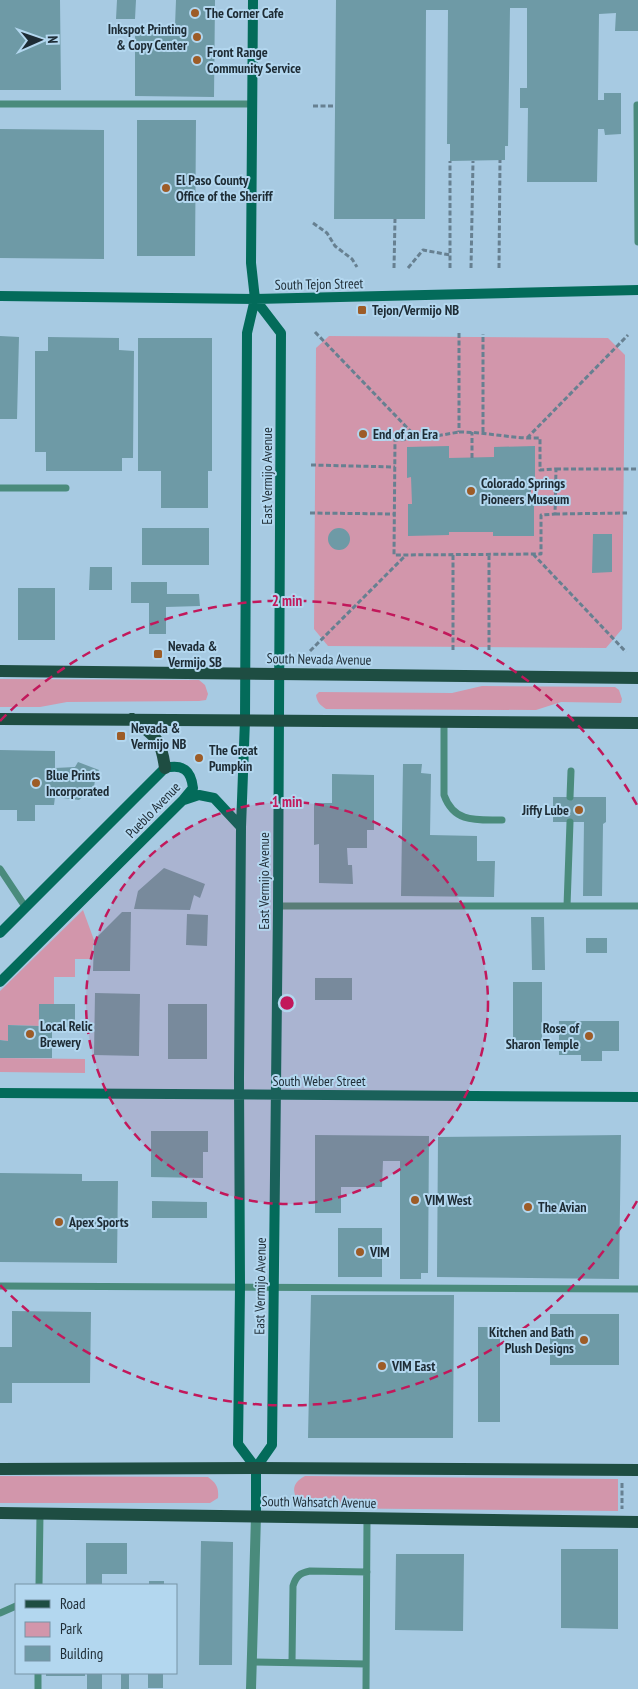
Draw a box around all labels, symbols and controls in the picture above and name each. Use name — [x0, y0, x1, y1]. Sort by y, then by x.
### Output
place label: The Corner Cafe — [205, 4, 284, 22]
marker: The Corner Cafe — [189, 7, 201, 19]
north arrow — [15, 15, 65, 65]
place label: Inkspot Printing & Copy Center — [108, 20, 188, 54]
marker: Inkspot Printing & Copy Center — [191, 31, 203, 43]
text: N — [44, 35, 62, 44]
place label: Front Range Community Service — [207, 43, 301, 77]
marker: Front Range Community Service — [191, 54, 203, 66]
place label: El Paso County Office of the Sheriff — [176, 171, 274, 205]
marker: El Paso County Office of the Sheriff — [160, 182, 172, 194]
street label: South Tejon Street — [275, 274, 364, 294]
place label: Tejon/Vermijo NB — [372, 301, 459, 319]
marker: Tejon/Vermijo NB — [356, 304, 368, 316]
place label: End of an Era — [373, 425, 438, 443]
street label: East Vermijo Avenue — [258, 427, 276, 525]
marker: End of an Era — [357, 428, 369, 440]
place label: Colorado Springs Pioneers Museum — [481, 474, 569, 508]
marker: Colorado Springs Pioneers Museum — [465, 485, 477, 497]
text: 2 min — [272, 591, 302, 610]
place label: Nevada & Vermijo SB — [167, 637, 222, 671]
marker: Nevada & Vermijo SB — [152, 648, 164, 660]
street label: South Nevada Avenue — [266, 649, 372, 669]
place label: Nevada & Vermijo NB — [130, 719, 186, 753]
marker: Nevada & Vermijo NB — [115, 730, 127, 742]
place label: The Great Pumpkin — [209, 741, 258, 775]
marker: The Great Pumpkin — [193, 752, 205, 764]
place label: Blue Prints Incorporated — [46, 766, 109, 800]
marker: Blue Prints Incorporated — [30, 777, 42, 789]
street label: Pueblo Avenue — [122, 778, 184, 842]
text: 1 min — [272, 792, 302, 811]
place label: Jiffy Lube — [521, 801, 569, 819]
marker: Jiffy Lube — [573, 804, 585, 816]
street label: East Vermijo Avenue — [255, 832, 273, 930]
centre of rings — [278, 994, 296, 1012]
place label: Local Relic Brewery — [40, 1017, 93, 1051]
place label: Rose of Sharon Temple — [506, 1019, 580, 1053]
marker: Local Relic Brewery — [24, 1028, 36, 1040]
marker: Rose of Sharon Temple — [583, 1030, 595, 1042]
street label: South Weber Street — [272, 1072, 366, 1090]
place label: VIM West — [424, 1191, 472, 1209]
marker: VIM West — [409, 1194, 421, 1206]
place label: The Avian — [538, 1198, 586, 1216]
marker: The Avian — [522, 1201, 534, 1213]
place label: Apex Sports — [68, 1213, 129, 1231]
marker: Apex Sports — [53, 1216, 65, 1228]
street label: East Vermijo Avenue — [250, 1237, 270, 1335]
place label: VIM — [369, 1243, 390, 1261]
marker: VIM — [354, 1246, 366, 1258]
place label: Kitchen and Bath Plush Designs — [489, 1323, 574, 1357]
marker: Kitchen and Bath Plush Designs — [578, 1334, 590, 1346]
place label: VIM East — [391, 1357, 435, 1375]
marker: VIM East — [376, 1360, 388, 1372]
street label: South Wahsatch Avenue — [261, 1492, 377, 1512]
legend — [15, 1584, 178, 1674]
text: Road — [60, 1594, 86, 1613]
text: Park — [60, 1619, 82, 1638]
text: Building — [60, 1644, 103, 1663]

